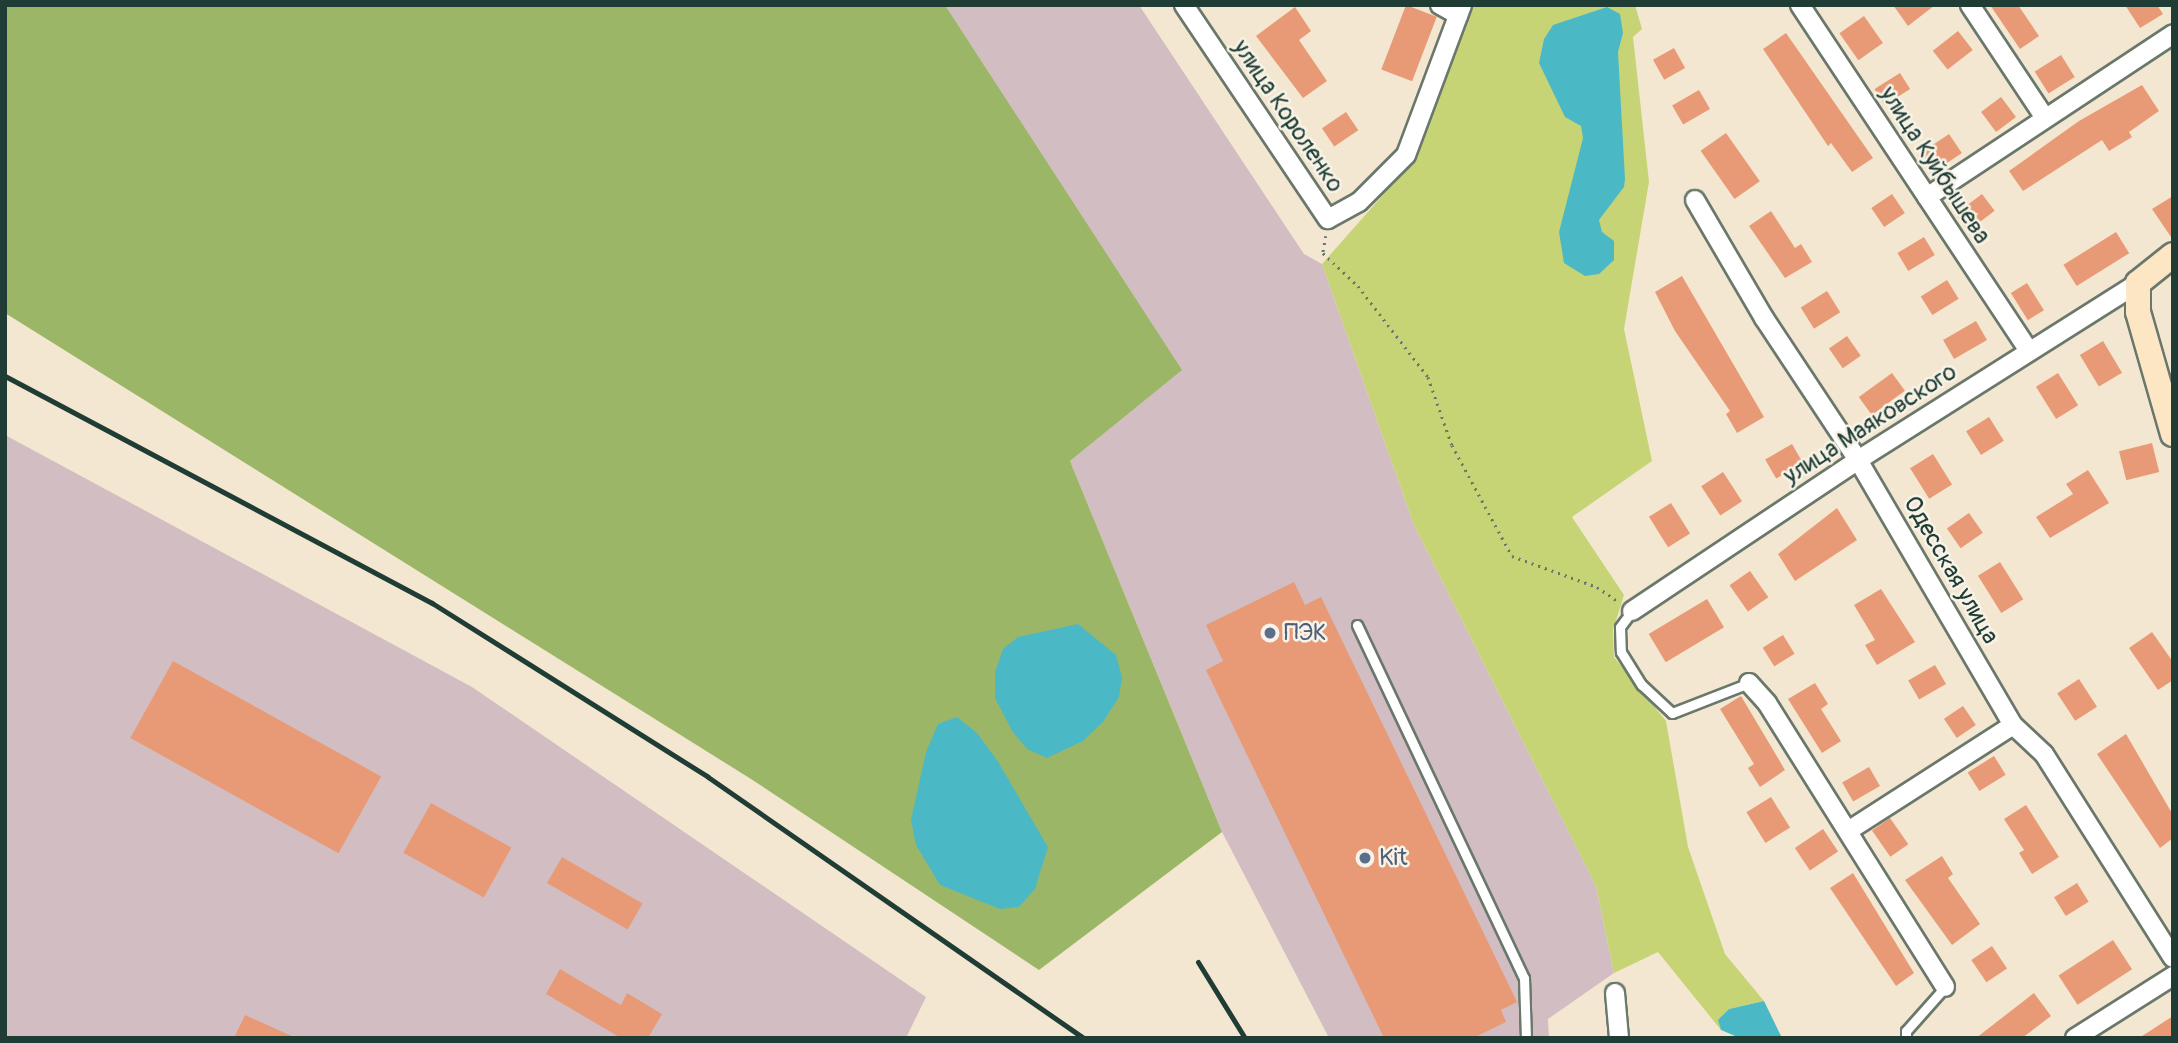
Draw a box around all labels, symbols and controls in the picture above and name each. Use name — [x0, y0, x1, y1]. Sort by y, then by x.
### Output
street label: улица Короленко — [1226, 34, 1350, 198]
street label: улица Куйбышева — [1873, 81, 1997, 249]
street label: улица Маяковского — [1778, 357, 1962, 491]
street label: Одесская улица — [1897, 491, 2005, 649]
place label: ПЭК — [1284, 619, 1327, 647]
marker: ПЭК — [1262, 625, 1278, 641]
place label: Kit — [1379, 844, 1407, 872]
marker: Kit — [1357, 850, 1373, 866]

